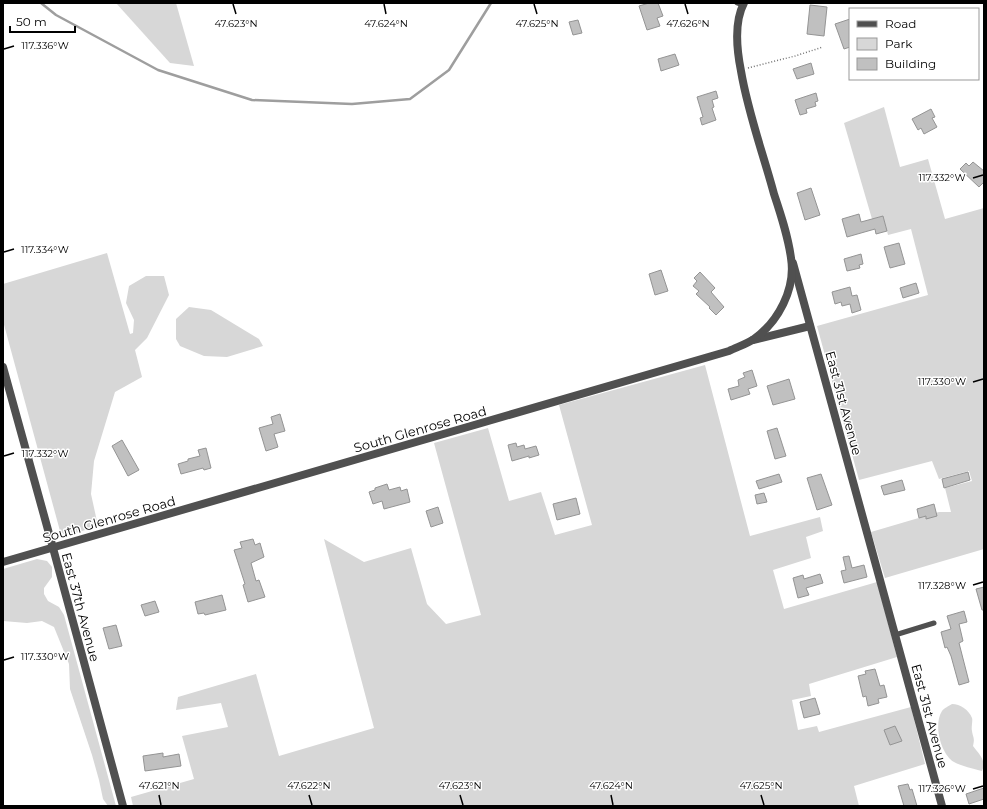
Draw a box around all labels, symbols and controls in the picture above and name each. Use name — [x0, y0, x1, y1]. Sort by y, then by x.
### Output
scale bar — [10, 8, 75, 34]
legend — [849, 8, 979, 80]
text: 50 m — [16, 14, 47, 29]
text: Road — [885, 16, 916, 31]
text: 47.623°N — [214, 17, 258, 30]
text: 47.624°N — [364, 17, 408, 30]
text: 47.625°N — [515, 17, 559, 30]
text: 47.626°N — [666, 17, 710, 30]
text: Park — [885, 36, 913, 51]
text: 117.336°W — [21, 39, 69, 52]
text: Building — [885, 56, 936, 71]
text: 117.332°W — [918, 171, 966, 184]
text: 117.334°W — [21, 243, 69, 256]
street label: East 31st Avenue — [822, 349, 866, 457]
text: 117.330°W — [918, 375, 966, 388]
street label: South Glenrose Road — [352, 402, 488, 456]
text: 117.332°W — [21, 447, 69, 460]
street label: South Glenrose Road — [41, 492, 177, 546]
street label: East 37th Avenue — [59, 551, 103, 664]
text: 117.328°W — [918, 579, 966, 592]
text: 117.330°W — [21, 650, 69, 663]
street label: East 31st Avenue — [908, 662, 952, 770]
text: 47.621°N — [138, 779, 180, 792]
text: 47.622°N — [287, 779, 331, 792]
text: 47.623°N — [438, 779, 482, 792]
text: 47.624°N — [589, 779, 633, 792]
text: 47.625°N — [739, 779, 783, 792]
text: 117.326°W — [918, 782, 966, 795]

